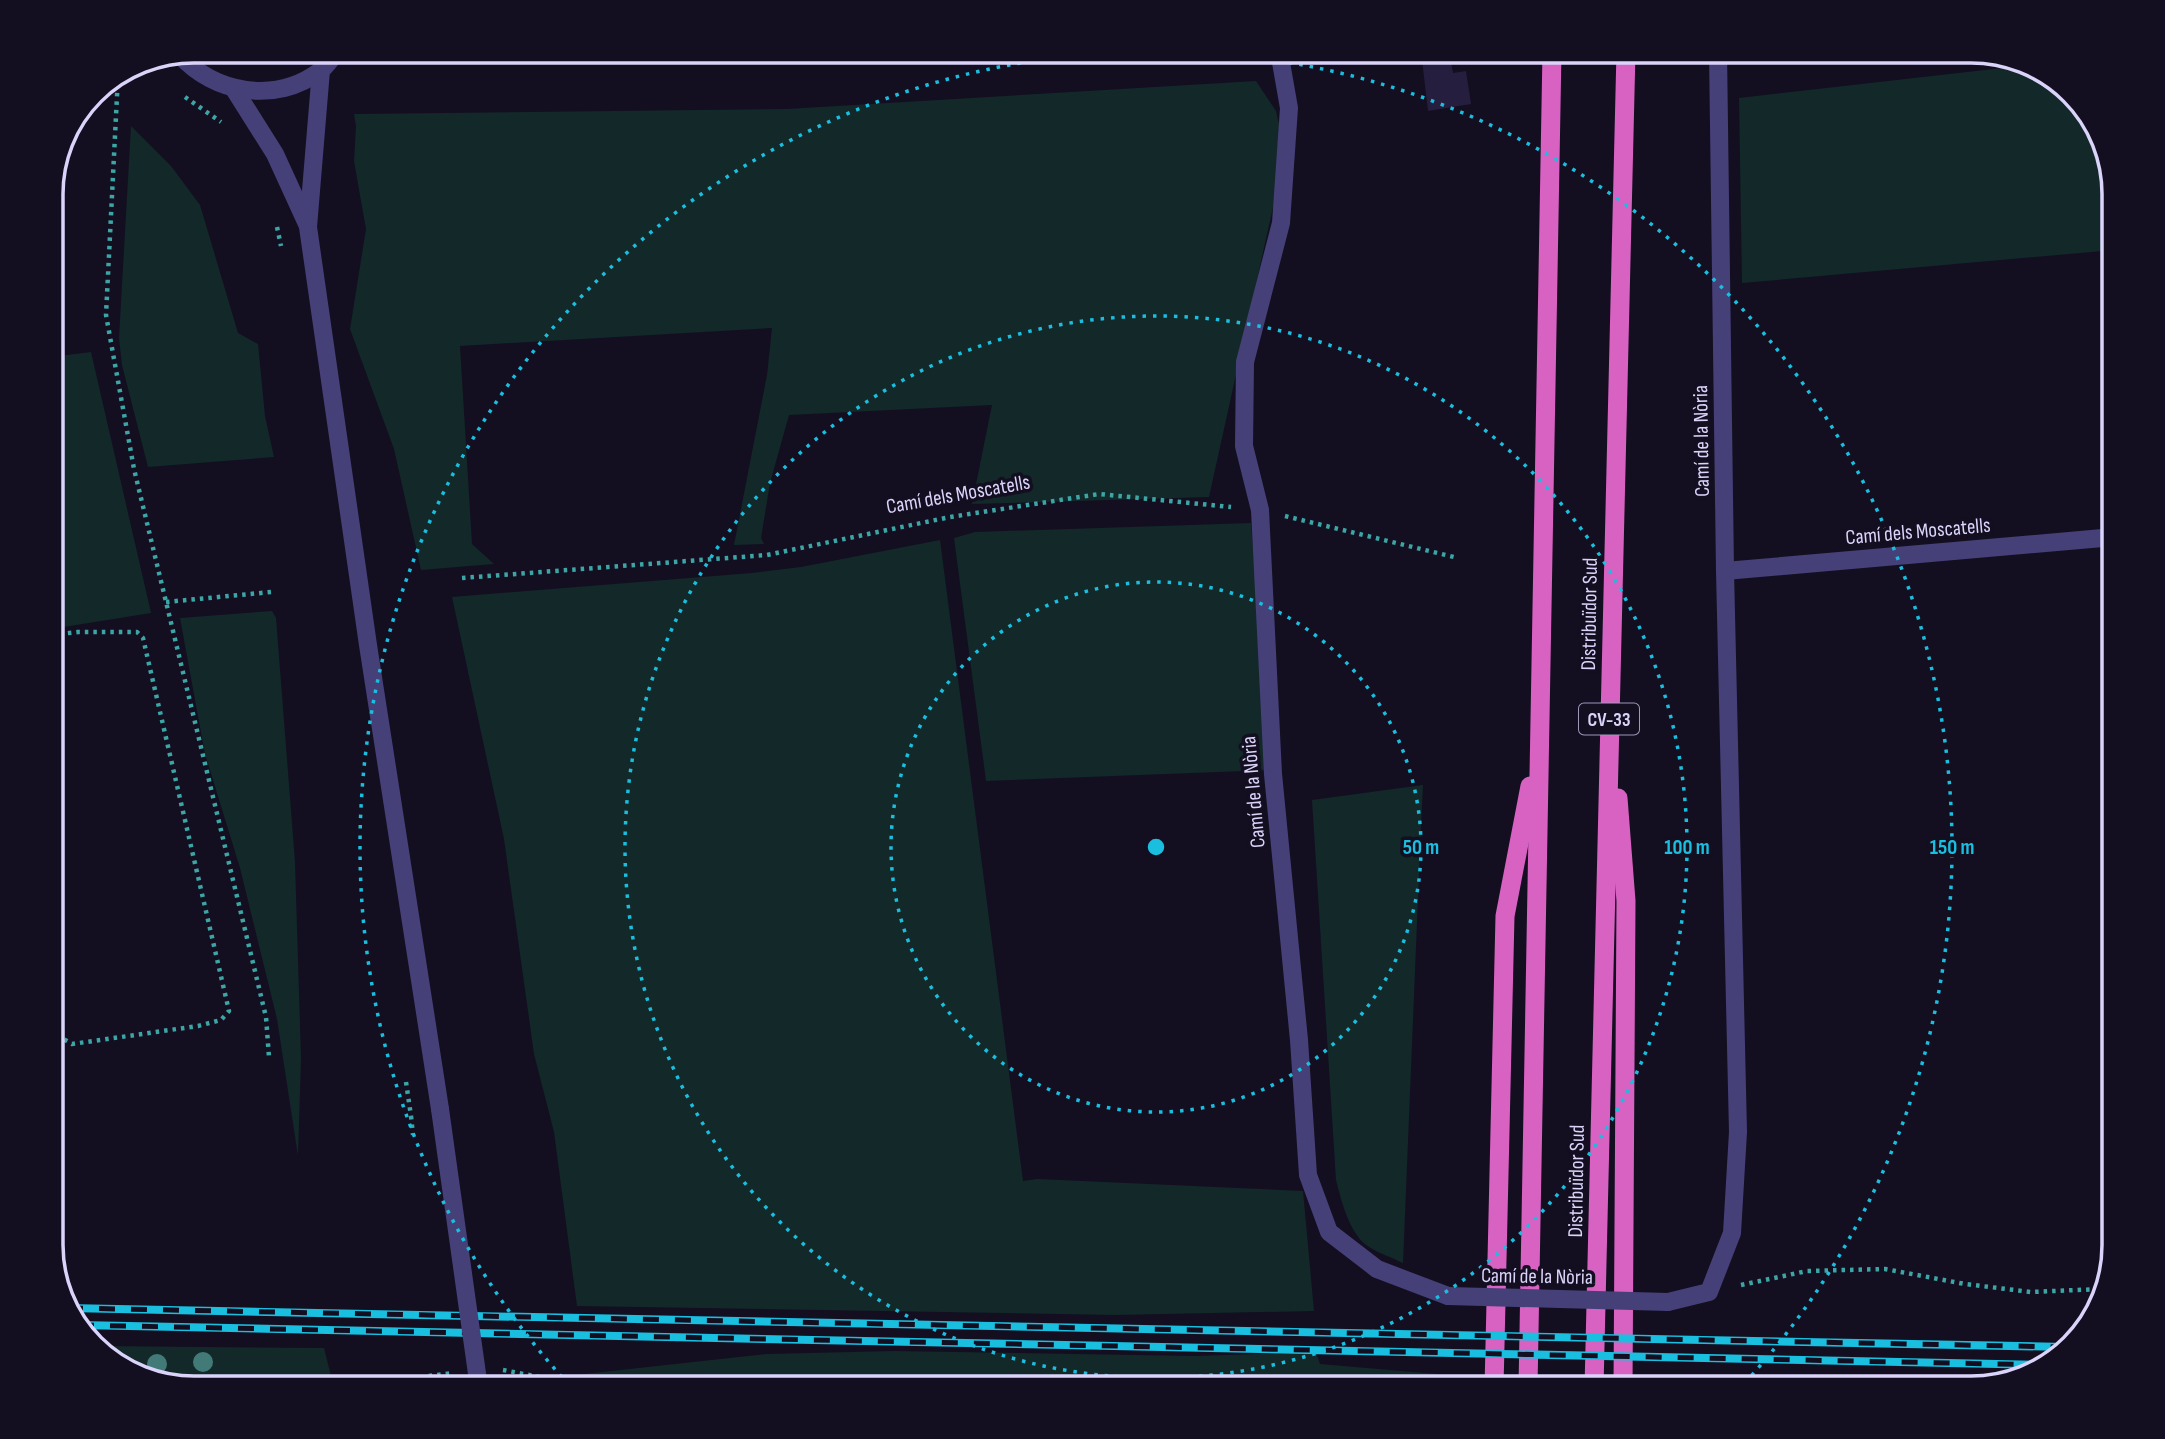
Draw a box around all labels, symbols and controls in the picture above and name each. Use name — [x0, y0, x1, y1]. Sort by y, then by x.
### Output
street label: Camí de la Nòria — [1688, 385, 1715, 497]
street label: Camí dels Moscatells — [884, 470, 1032, 519]
street label: Camí dels Moscatells — [1844, 513, 1992, 550]
street label: Distribuïdor Sud — [1576, 557, 1603, 671]
road number: CV-33 — [1579, 704, 1639, 734]
street label: Camí de la Nòria — [1236, 735, 1271, 849]
centre of rings — [1144, 835, 1168, 859]
text: 50 m — [1403, 835, 1439, 860]
text: 100 m — [1664, 835, 1710, 860]
text: 150 m — [1930, 835, 1974, 860]
street label: Distribuïdor Sud — [1563, 1124, 1590, 1238]
street label: Camí de la Nòria — [1481, 1263, 1593, 1290]

